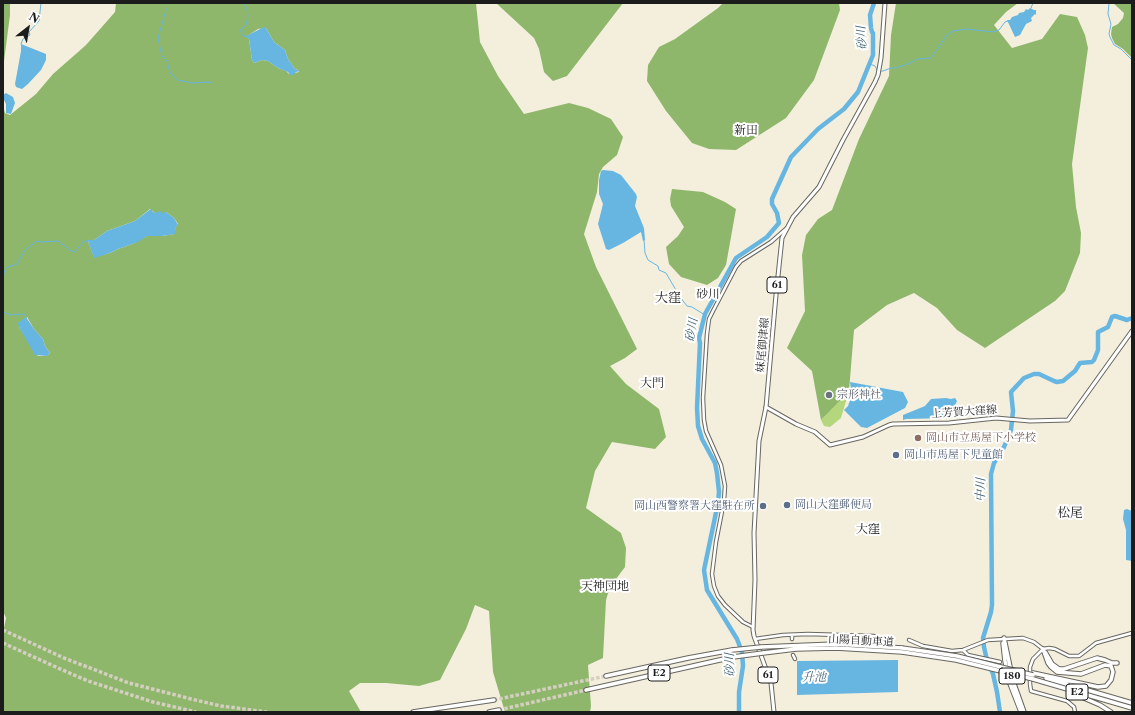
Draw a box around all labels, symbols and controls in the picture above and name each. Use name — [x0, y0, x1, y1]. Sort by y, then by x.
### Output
north arrow — [8, 8, 48, 48]
text: N — [26, 9, 42, 26]
water label: 砂川 — [854, 26, 870, 50]
district label: 新田 — [734, 124, 758, 138]
road number: 61 — [767, 277, 787, 293]
district label: 砂川 — [696, 288, 720, 302]
district label: 大窪 — [655, 290, 681, 306]
water label: 砂川 — [683, 317, 701, 343]
street label: 妹尾御津線 — [754, 317, 772, 373]
district label: 大門 — [640, 377, 664, 391]
place label: 宗形神社 — [837, 388, 881, 402]
marker: 宗形神社 — [824, 390, 834, 400]
street label: 上芳賀大窪線 — [931, 403, 997, 421]
place label: 岡山市立馬屋下小学校 — [926, 431, 1036, 445]
marker: 岡山市立馬屋下小学校 — [913, 433, 923, 443]
place label: 岡山市馬屋下児童館 — [904, 448, 1003, 462]
marker: 岡山市馬屋下児童館 — [891, 450, 901, 460]
water label: 中川 — [974, 478, 988, 502]
place label: 岡山大窪郵便局 — [795, 498, 872, 512]
place label: 岡山西警察署大窪駐在所 — [634, 499, 755, 513]
marker: 岡山大窪郵便局 — [782, 500, 792, 510]
marker: 岡山西警察署大窪駐在所 — [758, 501, 768, 511]
district label: 松尾 — [1057, 505, 1083, 521]
district label: 大窪 — [856, 523, 880, 537]
district label: 天神団地 — [581, 580, 629, 594]
street label: 山陽自動車道 — [828, 633, 894, 649]
water label: 砂川 — [723, 653, 737, 677]
road number: E2 — [648, 665, 670, 681]
road number: 61 — [758, 667, 778, 683]
road number: 180 — [999, 668, 1025, 684]
water label: 升池 — [802, 671, 826, 685]
road number: E2 — [1066, 684, 1088, 700]

